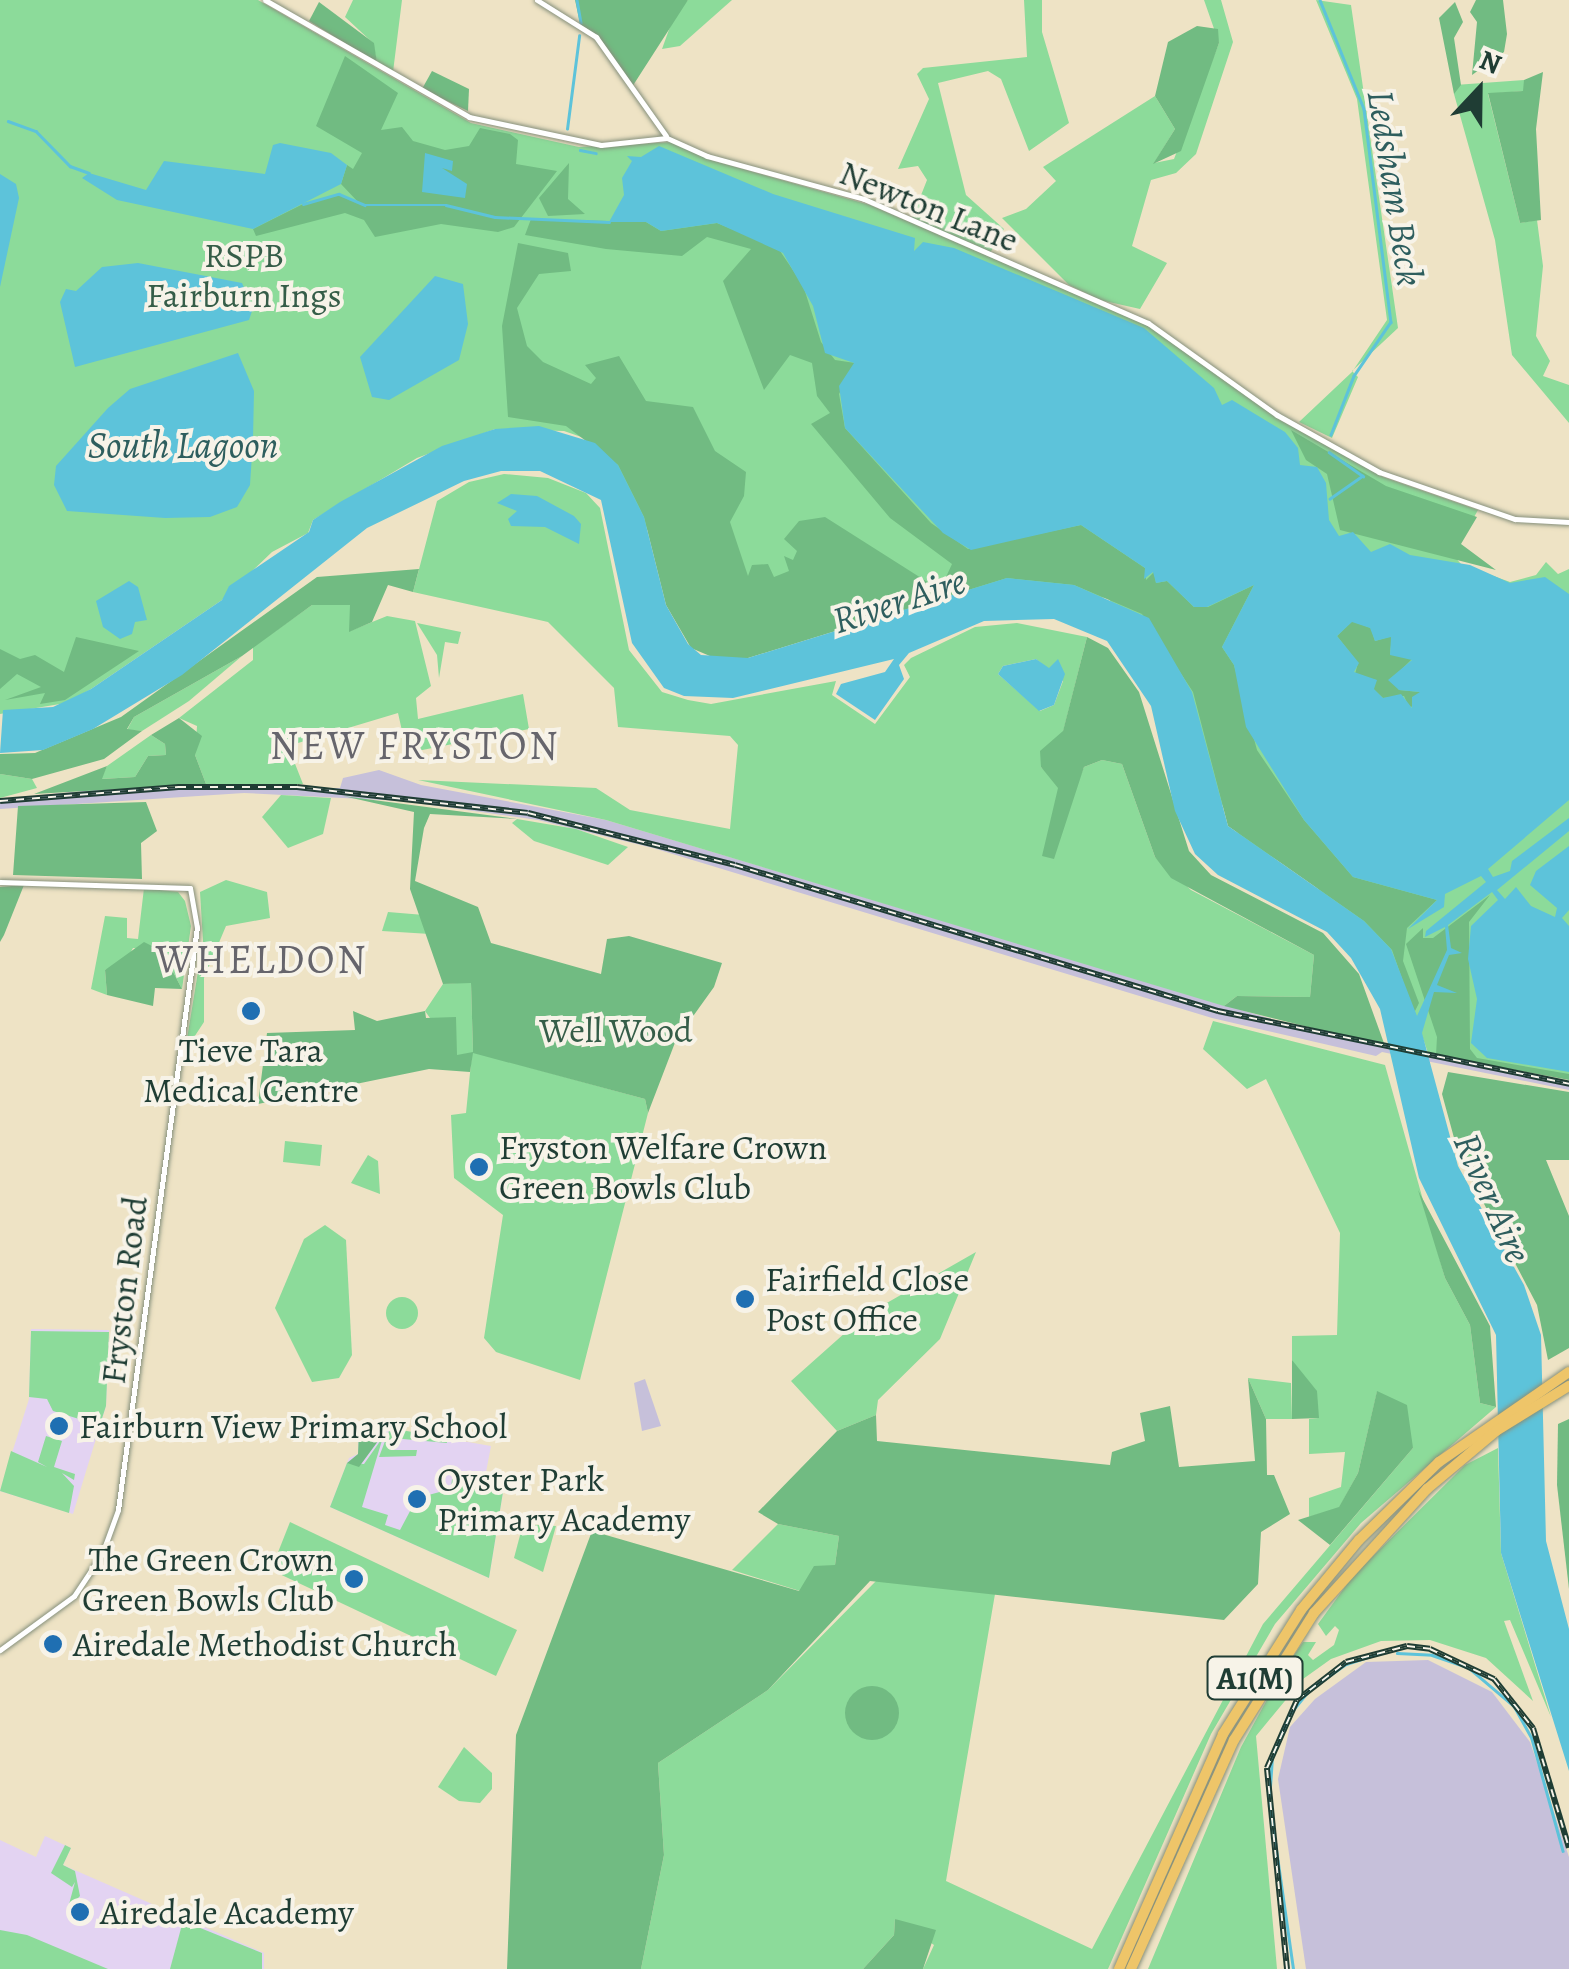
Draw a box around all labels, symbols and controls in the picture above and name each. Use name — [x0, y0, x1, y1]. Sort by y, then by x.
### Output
north arrow — [1429, 40, 1529, 140]
text: N — [1474, 41, 1507, 84]
water label: Ledsham Beck — [1357, 87, 1433, 289]
street label: Newton Lane — [834, 151, 1024, 261]
park label: RSPB Fairburn Ings — [146, 234, 342, 316]
water label: South Lagoon — [88, 423, 278, 469]
water label: River Aire — [827, 558, 971, 644]
district label: NEW FRYSTON — [270, 722, 560, 770]
district label: WHELDON — [156, 936, 368, 984]
marker: Tieve Tara Medical Centre — [238, 998, 264, 1024]
park label: Well Wood — [539, 1009, 693, 1051]
place label: Tieve Tara Medical Centre — [143, 1029, 359, 1111]
place label: Fryston Welfare Crown Green Bowls Club — [499, 1126, 827, 1208]
water label: River Aire — [1443, 1126, 1541, 1270]
marker: Fryston Welfare Crown Green Bowls Club — [468, 1156, 490, 1178]
street label: Fryston Road — [92, 1194, 156, 1386]
place label: Fairfield Close Post Office — [765, 1258, 969, 1340]
marker: Fairfield Close Post Office — [734, 1288, 756, 1310]
place label: Fairburn View Primary School — [79, 1405, 507, 1447]
marker: Fairburn View Primary School — [48, 1415, 70, 1437]
place label: Oyster Park Primary Academy — [437, 1458, 690, 1540]
marker: Oyster Park Primary Academy — [406, 1488, 428, 1510]
place label: The Green Crown Green Bowls Club — [82, 1538, 334, 1620]
marker: The Green Crown Green Bowls Club — [343, 1568, 365, 1590]
place label: Airedale Methodist Church — [73, 1623, 457, 1665]
marker: Airedale Methodist Church — [42, 1633, 64, 1655]
road number: A1(M) — [1205, 1651, 1305, 1705]
place label: Airedale Academy — [100, 1891, 354, 1933]
marker: Airedale Academy — [69, 1901, 91, 1923]

